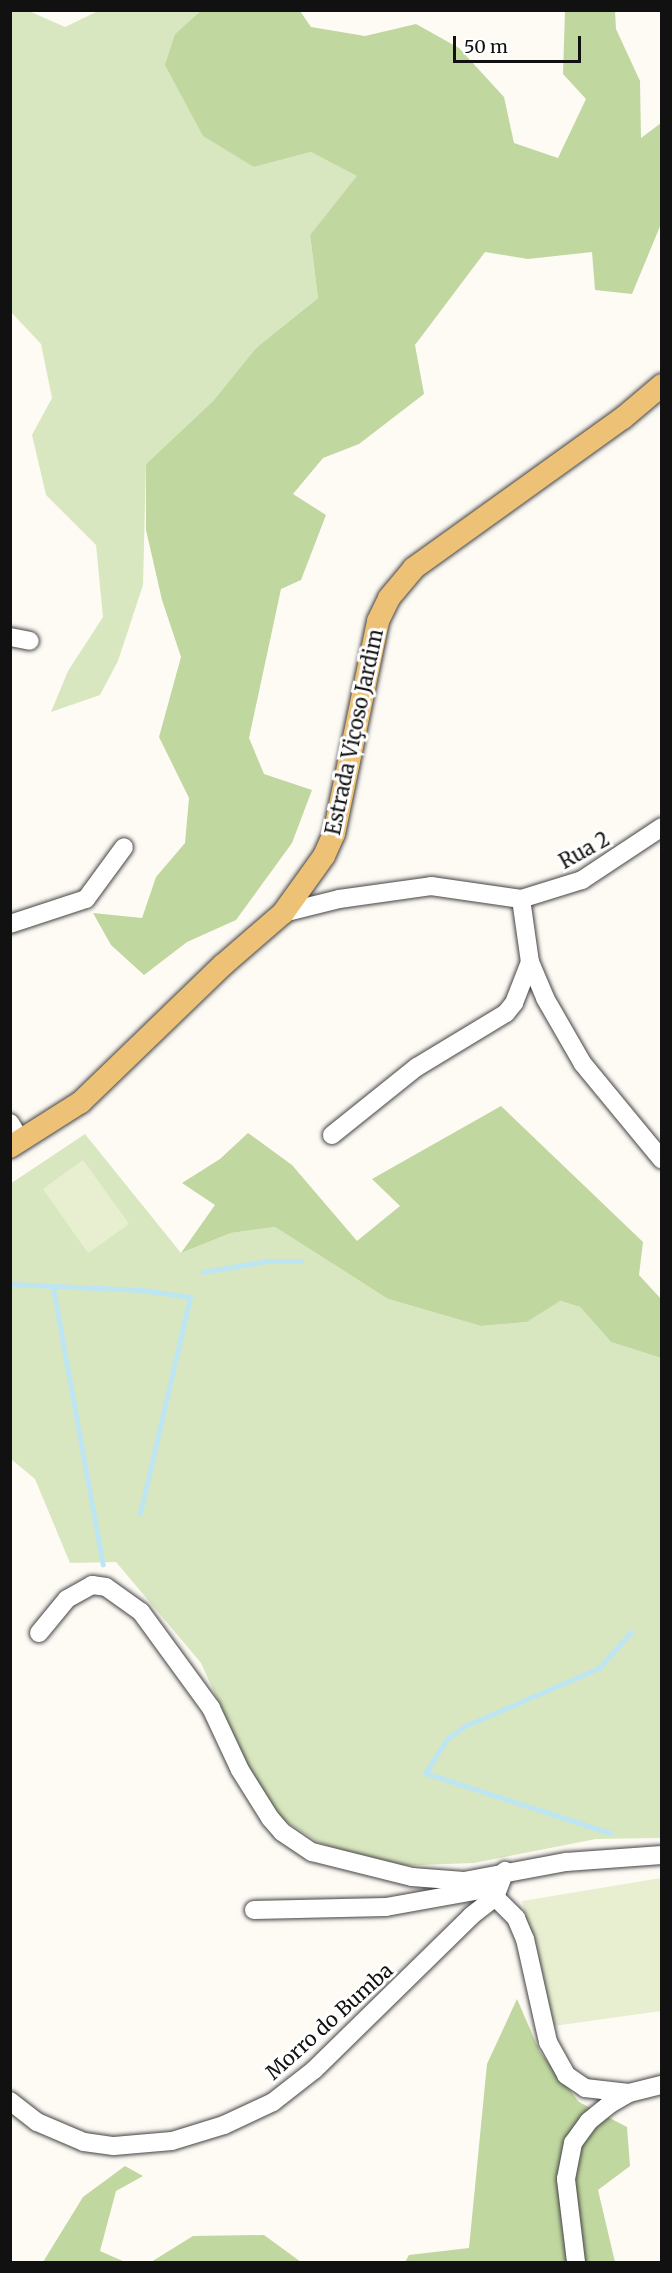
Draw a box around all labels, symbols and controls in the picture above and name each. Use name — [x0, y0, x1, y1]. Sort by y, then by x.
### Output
scale bar — [456, 24, 584, 62]
text: 50 m — [464, 35, 508, 58]
street label: Estrada Viçoso Jardim — [320, 627, 388, 837]
street label: Rua 2 — [555, 827, 613, 873]
street label: Morro do Bumba — [261, 1958, 397, 2084]

